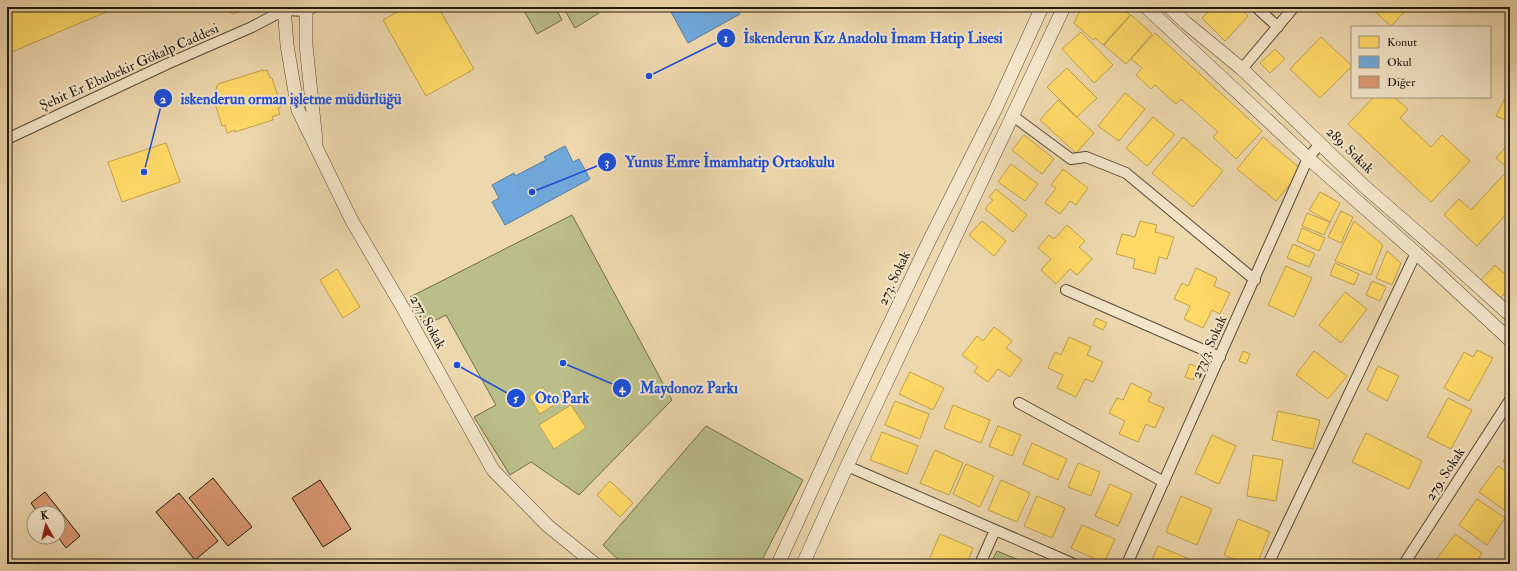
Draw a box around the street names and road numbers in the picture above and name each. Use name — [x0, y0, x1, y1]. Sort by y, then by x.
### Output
street label: Şehit Er Ebubekir Gökalp Caddesi — [37, 20, 222, 115]
street label: 289. Sokak — [1323, 123, 1378, 177]
street label: 273. Sokak — [874, 248, 914, 308]
street label: 277. Sokak — [406, 292, 450, 352]
street label: 273/3. Sokak — [1188, 313, 1231, 381]
street label: 279. Sokak — [1422, 444, 1469, 504]

